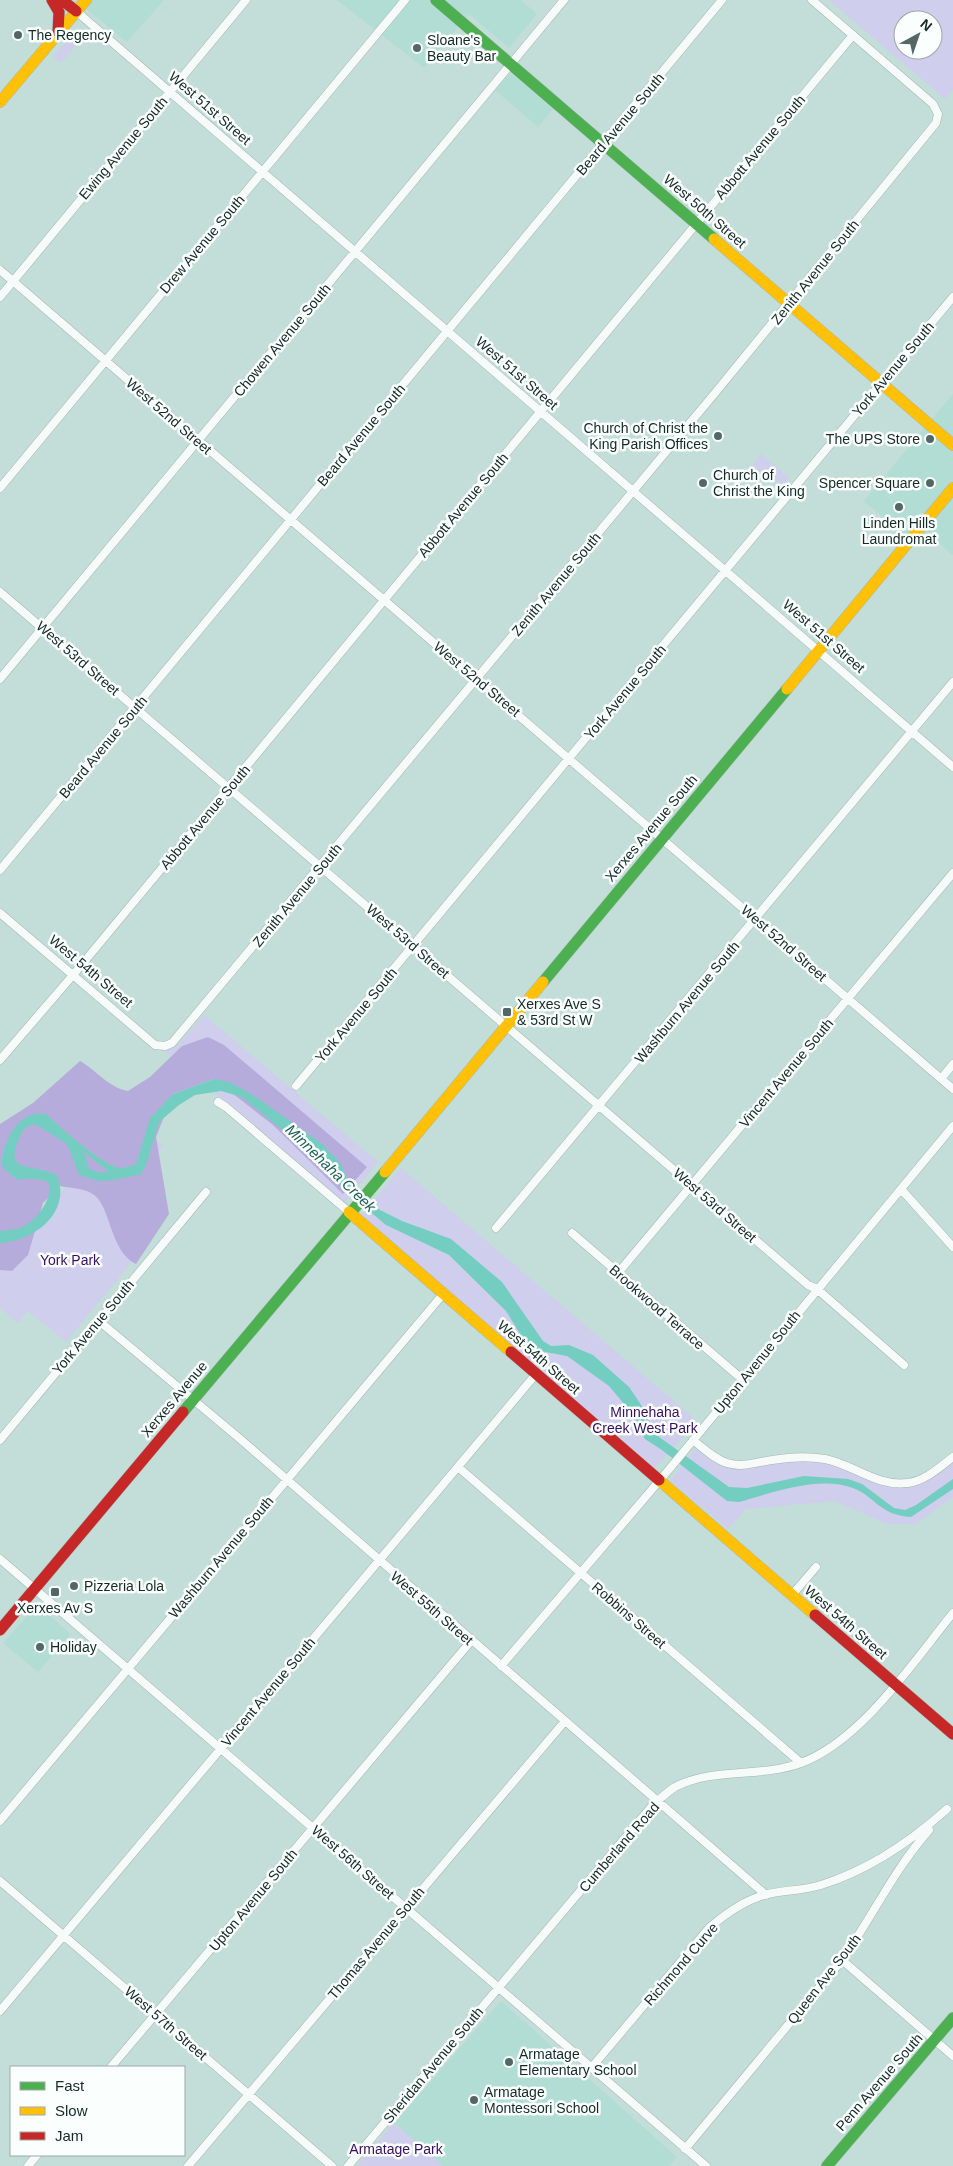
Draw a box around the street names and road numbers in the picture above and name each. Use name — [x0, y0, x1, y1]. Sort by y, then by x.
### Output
street label: West 51st Street — [166, 68, 254, 148]
street label: Beard Avenue South — [573, 70, 667, 178]
street label: Abbott Avenue South — [712, 92, 808, 202]
street label: Ewing Avenue South — [75, 93, 171, 203]
street label: West 50th Street — [661, 171, 750, 251]
street label: Drew Avenue South — [156, 192, 248, 296]
street label: Zenith Avenue South — [768, 217, 862, 327]
street label: Chowen Avenue South — [230, 280, 334, 400]
street label: York Avenue South — [849, 319, 937, 419]
street label: West 51st Street — [473, 333, 561, 413]
street label: West 52nd Street — [123, 375, 215, 458]
street label: Beard Avenue South — [314, 381, 408, 489]
street label: Abbott Avenue South — [415, 450, 511, 560]
street label: Zenith Avenue South — [508, 529, 604, 639]
street label: West 51st Street — [780, 596, 868, 676]
street label: West 53rd Street — [33, 618, 123, 698]
street label: West 52nd Street — [431, 638, 524, 720]
street label: York Avenue South — [581, 642, 669, 742]
street label: Beard Avenue South — [56, 693, 150, 801]
street label: Abbott Avenue South — [157, 762, 253, 872]
street label: Xerxes Avenue South — [602, 771, 700, 885]
street label: Zenith Avenue South — [249, 840, 345, 950]
street label: West 53rd Street — [363, 901, 453, 981]
street label: West 52nd Street — [738, 902, 830, 985]
street label: West 54th Street — [46, 931, 136, 1011]
street label: Washburn Avenue South — [631, 938, 743, 1066]
street label: York Avenue South — [312, 965, 400, 1065]
street label: Vincent Avenue South — [736, 1015, 836, 1131]
street label: West 53rd Street — [670, 1165, 760, 1245]
street label: Brookwood Terrace — [606, 1261, 708, 1353]
street label: York Avenue South — [49, 1277, 137, 1377]
street label: Upton Avenue South — [710, 1307, 804, 1417]
street label: West 54th Street — [495, 1317, 584, 1397]
street label: Xerxes Avenue — [138, 1358, 210, 1440]
street label: Washburn Avenue South — [165, 1493, 277, 1621]
street label: West 55th Street — [388, 1568, 477, 1648]
street label: Robbins Street — [589, 1579, 669, 1651]
street label: West 54th Street — [802, 1582, 891, 1662]
street label: Vincent Avenue South — [218, 1634, 318, 1750]
street label: Cumberland Road — [576, 1799, 662, 1895]
street label: West 56th Street — [309, 1822, 398, 1902]
street label: Upton Avenue South — [206, 1846, 300, 1954]
street label: Thomas Avenue South — [324, 1884, 428, 2002]
street label: Richmond Curve — [641, 1919, 721, 2009]
street label: Queen Ave South — [784, 1931, 864, 2027]
street label: West 57th Street — [122, 1983, 211, 2063]
street label: Sheridan Avenue South — [380, 2004, 486, 2126]
street label: Penn Avenue South — [832, 2030, 926, 2134]

